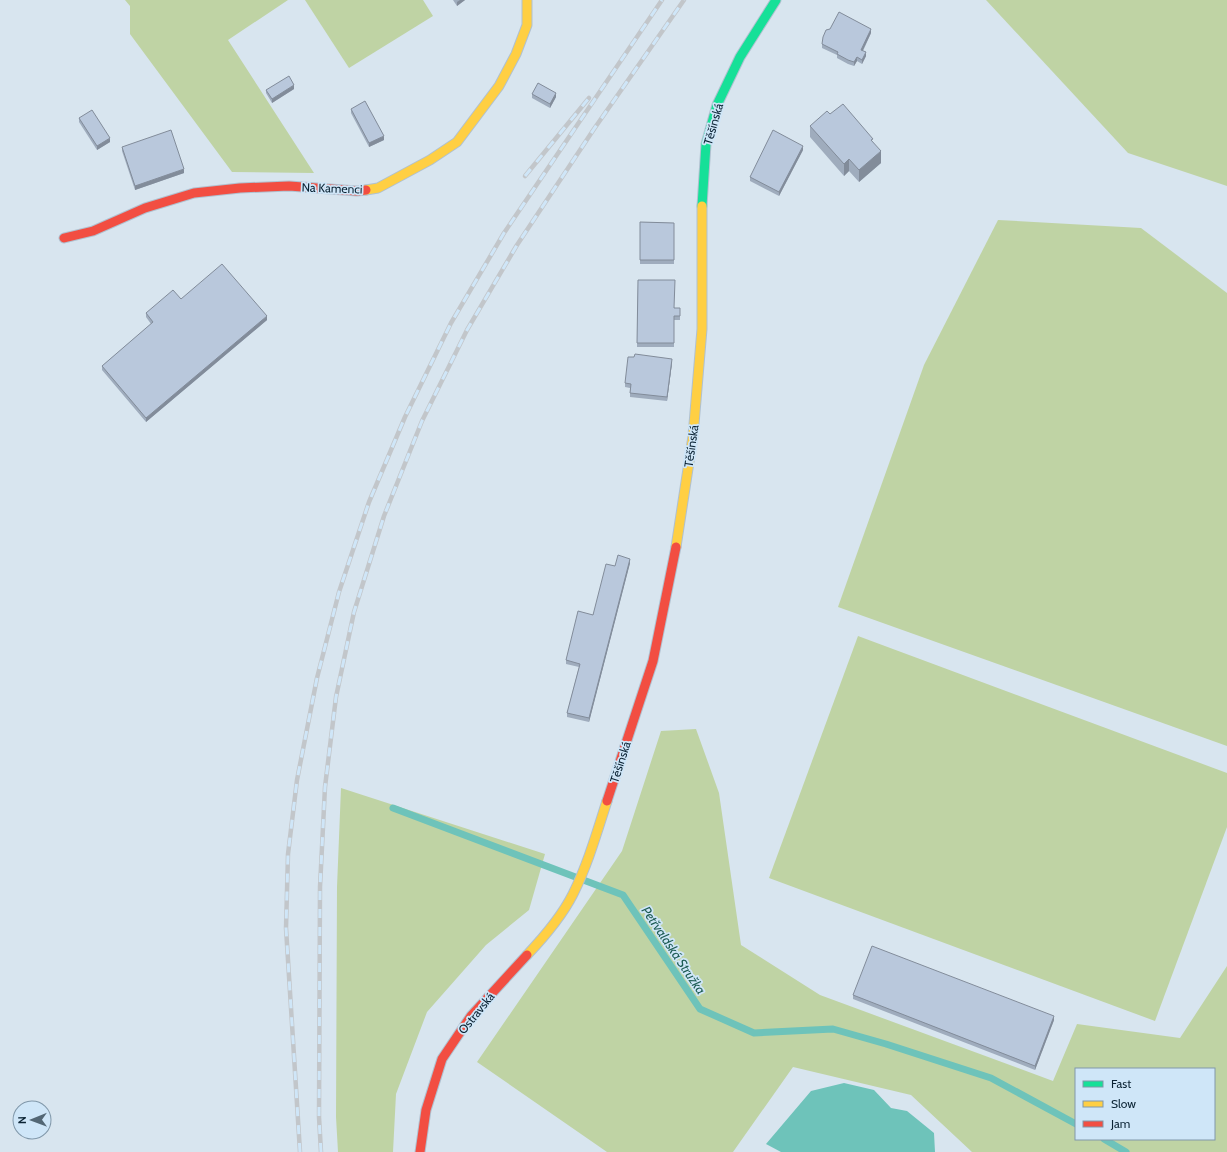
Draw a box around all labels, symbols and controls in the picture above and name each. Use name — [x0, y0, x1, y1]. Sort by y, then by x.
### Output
street label: Těšínská — [700, 101, 726, 147]
street label: Na Kamenci — [301, 179, 363, 197]
street label: Těšínská — [681, 424, 701, 468]
street label: Těšínská — [606, 739, 634, 785]
water label: Petřvaldská Stružka — [639, 903, 709, 997]
street label: Ostravská — [455, 989, 497, 1037]
legend — [1075, 1068, 1215, 1140]
text: Fast — [1111, 1076, 1131, 1091]
text: Slow — [1111, 1096, 1136, 1111]
north arrow — [12, 1100, 52, 1140]
text: N — [15, 1116, 29, 1124]
text: Jam — [1110, 1116, 1130, 1131]

